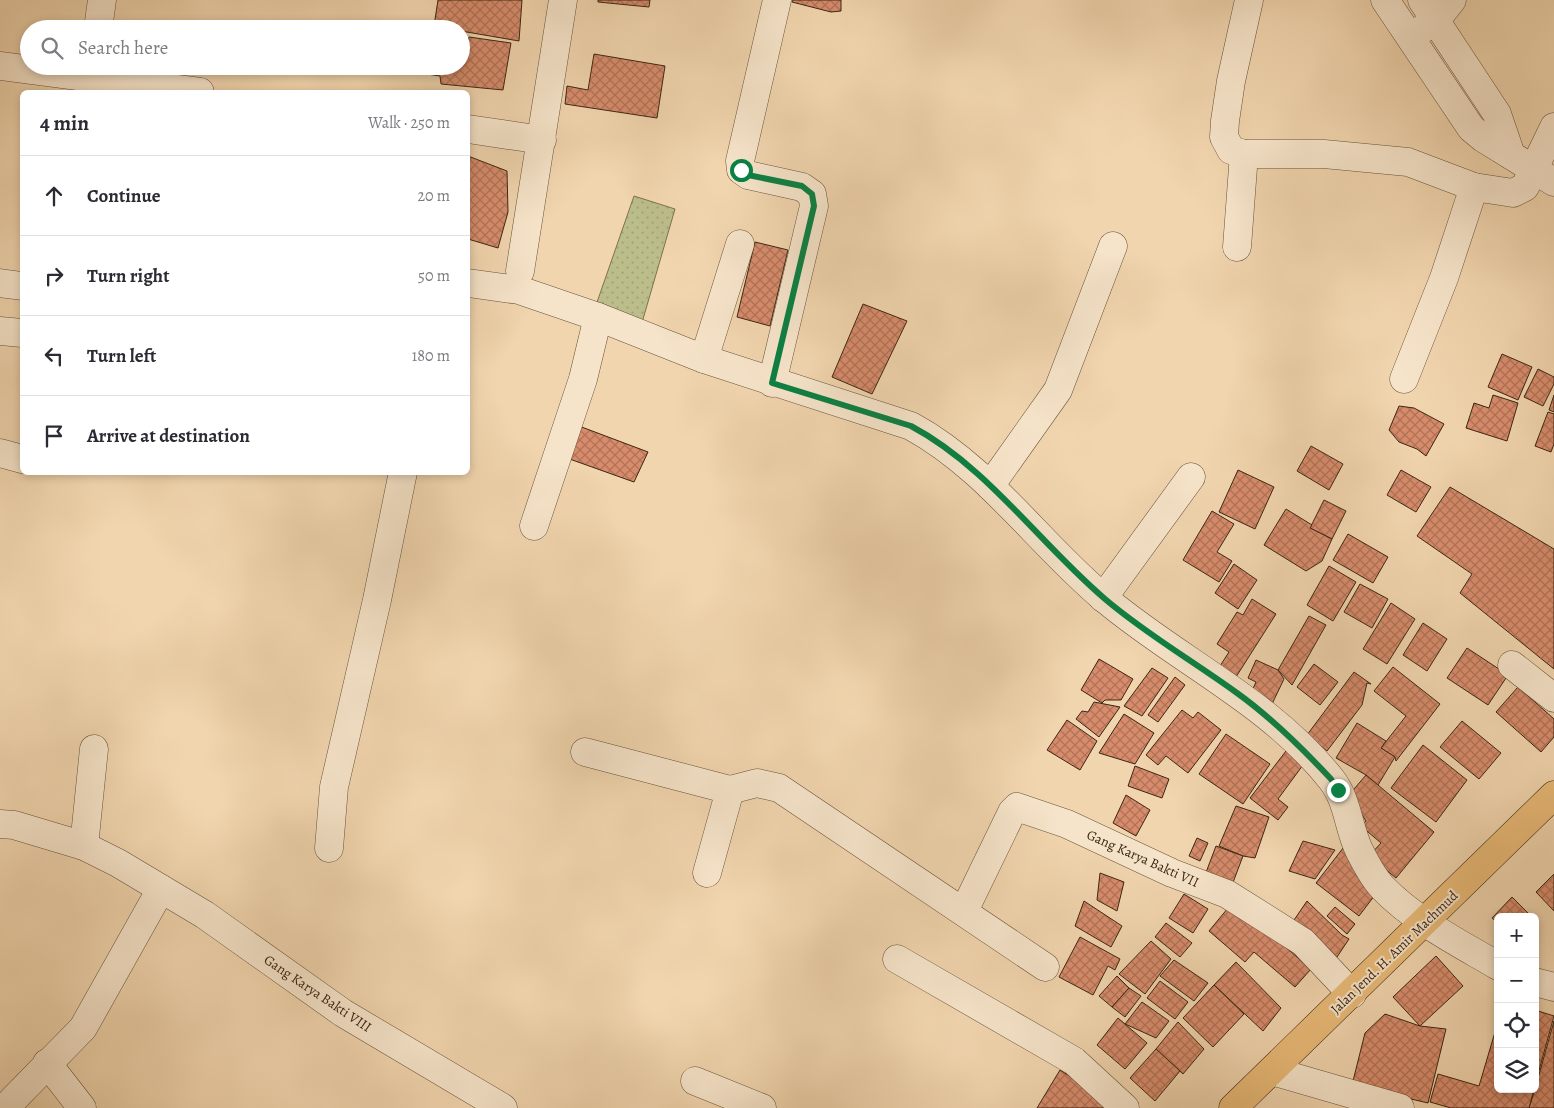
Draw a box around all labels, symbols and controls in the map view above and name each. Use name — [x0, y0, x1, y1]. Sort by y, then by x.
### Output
search box — [20, 20, 470, 75]
icon: search — [38, 34, 66, 62]
text: Search here — [78, 35, 168, 61]
text: 4 min — [40, 109, 89, 137]
text: Walk · 250 m — [368, 112, 450, 134]
route start — [730, 159, 753, 182]
icon: ahead — [40, 182, 68, 210]
text: Continue — [87, 183, 161, 209]
text: 20 m — [417, 185, 450, 207]
icon: right — [40, 262, 68, 290]
text: Turn right — [87, 263, 169, 289]
text: 50 m — [418, 265, 450, 287]
icon: left — [40, 342, 68, 370]
text: Turn left — [87, 343, 156, 369]
text: 180 m — [412, 345, 450, 367]
icon: arrive — [40, 422, 68, 450]
text: Arrive at destination — [87, 423, 250, 449]
route end — [1327, 779, 1350, 802]
street label: Gang Karya Bakti VII — [1084, 825, 1202, 892]
street label: Jalan Jend. H. Amir Machmud — [1327, 886, 1463, 1018]
map controls — [1494, 913, 1539, 1093]
button: + — [1494, 913, 1539, 958]
street label: Gang Karya Bakti VIII — [260, 950, 375, 1037]
button: − — [1494, 958, 1539, 1003]
button: locate — [1494, 1003, 1539, 1048]
button: layers — [1494, 1048, 1539, 1093]

